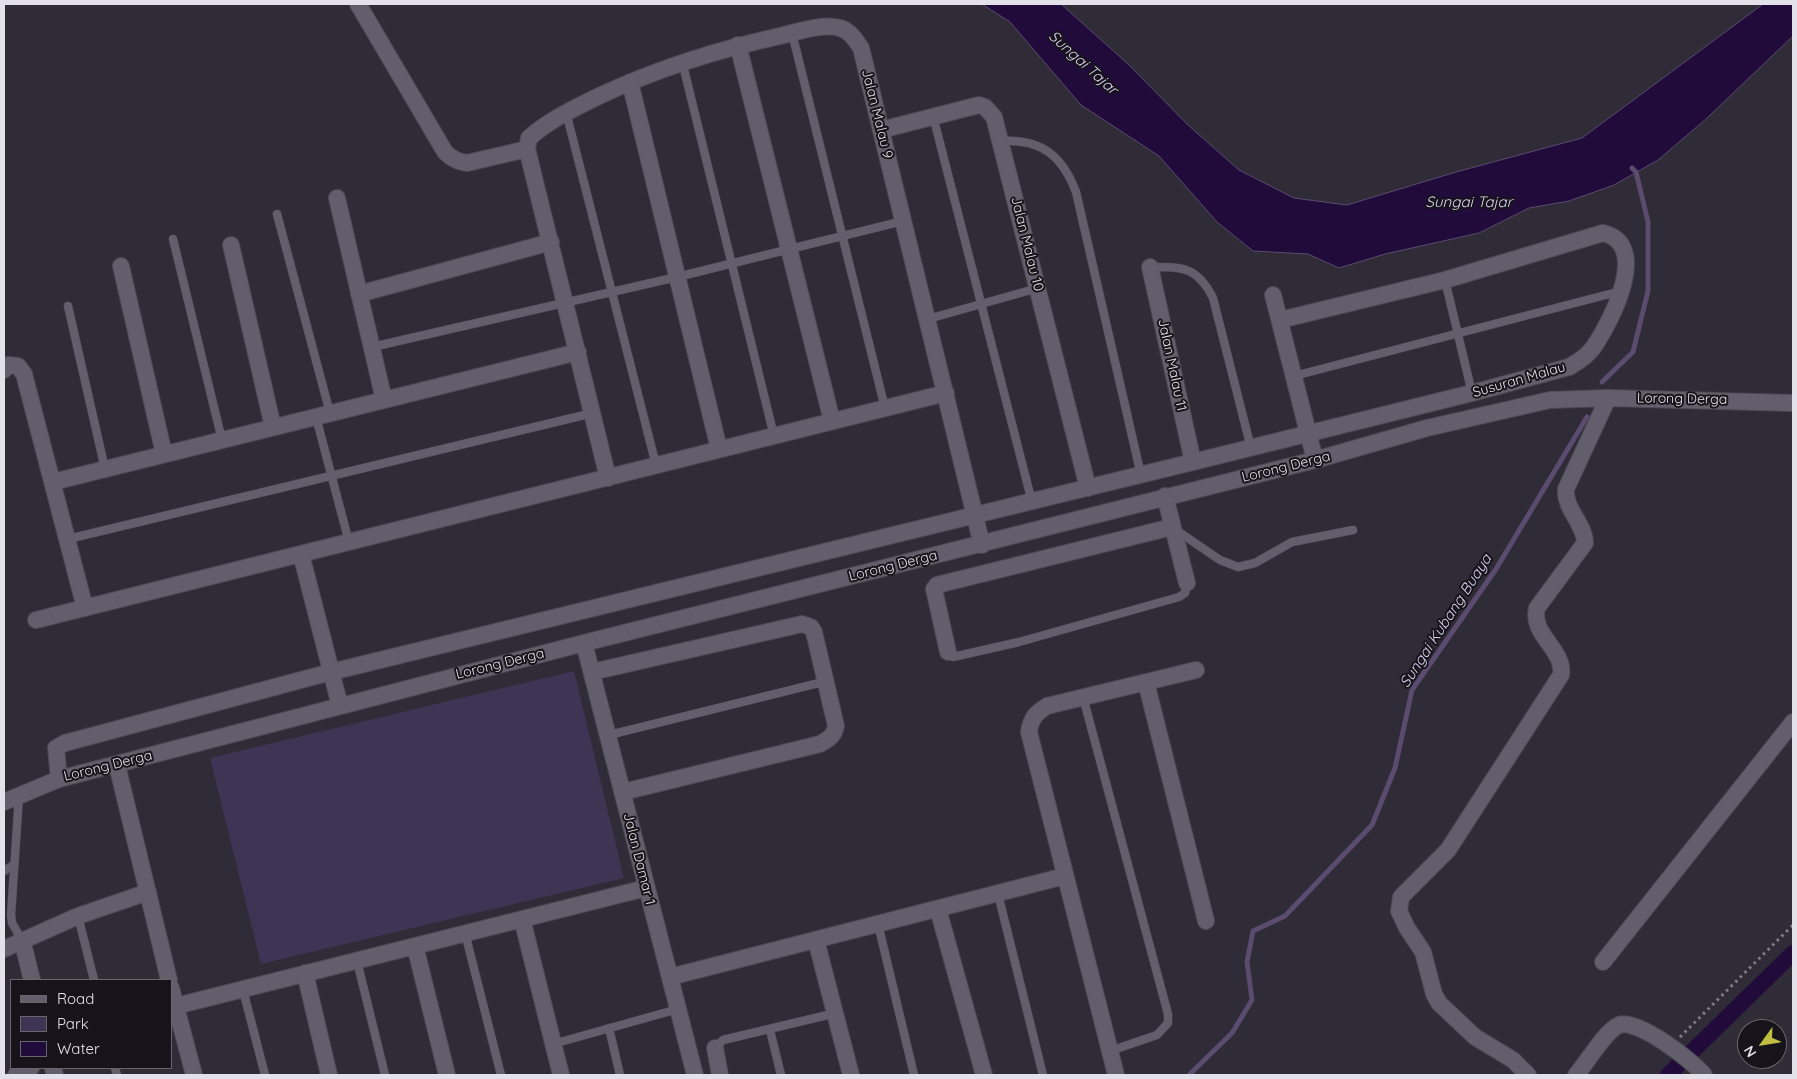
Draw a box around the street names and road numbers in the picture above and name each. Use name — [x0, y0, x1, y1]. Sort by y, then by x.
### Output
street label: Jalan Malau 9 — [858, 68, 896, 160]
street label: Jalan Malau 10 — [1007, 195, 1047, 293]
street label: Jalan Malau 11 — [1154, 317, 1190, 413]
street label: Susuran Malau — [1471, 359, 1567, 401]
street label: Lorong Derga — [1637, 390, 1727, 408]
street label: Lorong Derga — [1240, 448, 1332, 486]
street label: Lorong Derga — [847, 547, 939, 585]
street label: Lorong Derga — [454, 645, 546, 683]
street label: Lorong Derga — [62, 747, 154, 785]
street label: Jalan Damar 1 — [619, 811, 659, 907]

